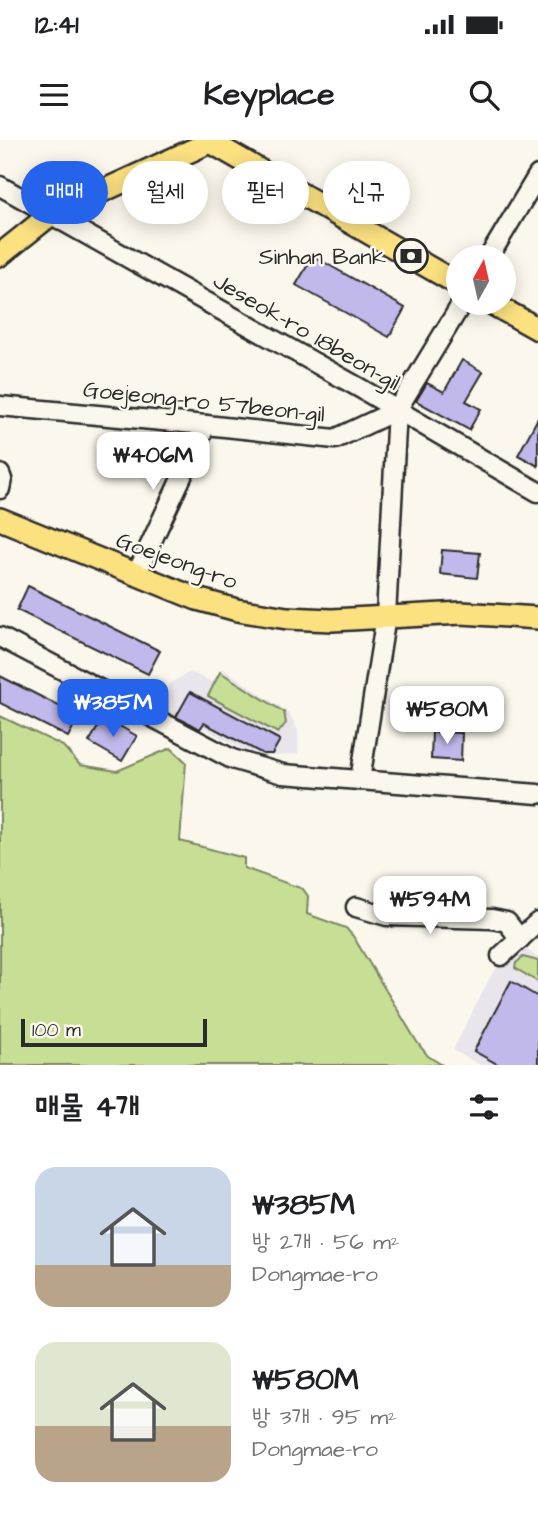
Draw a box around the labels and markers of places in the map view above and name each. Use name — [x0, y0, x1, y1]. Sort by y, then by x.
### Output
bank icon: Sinhan Bank — [392, 237, 430, 275]
place label: Sinhan Bank — [259, 241, 386, 273]
pin: ₩406M — [104, 432, 202, 492]
pin: ₩385M — [64, 680, 162, 739]
pin: ₩580M — [398, 686, 496, 746]
pin: ₩594M — [381, 876, 479, 936]

